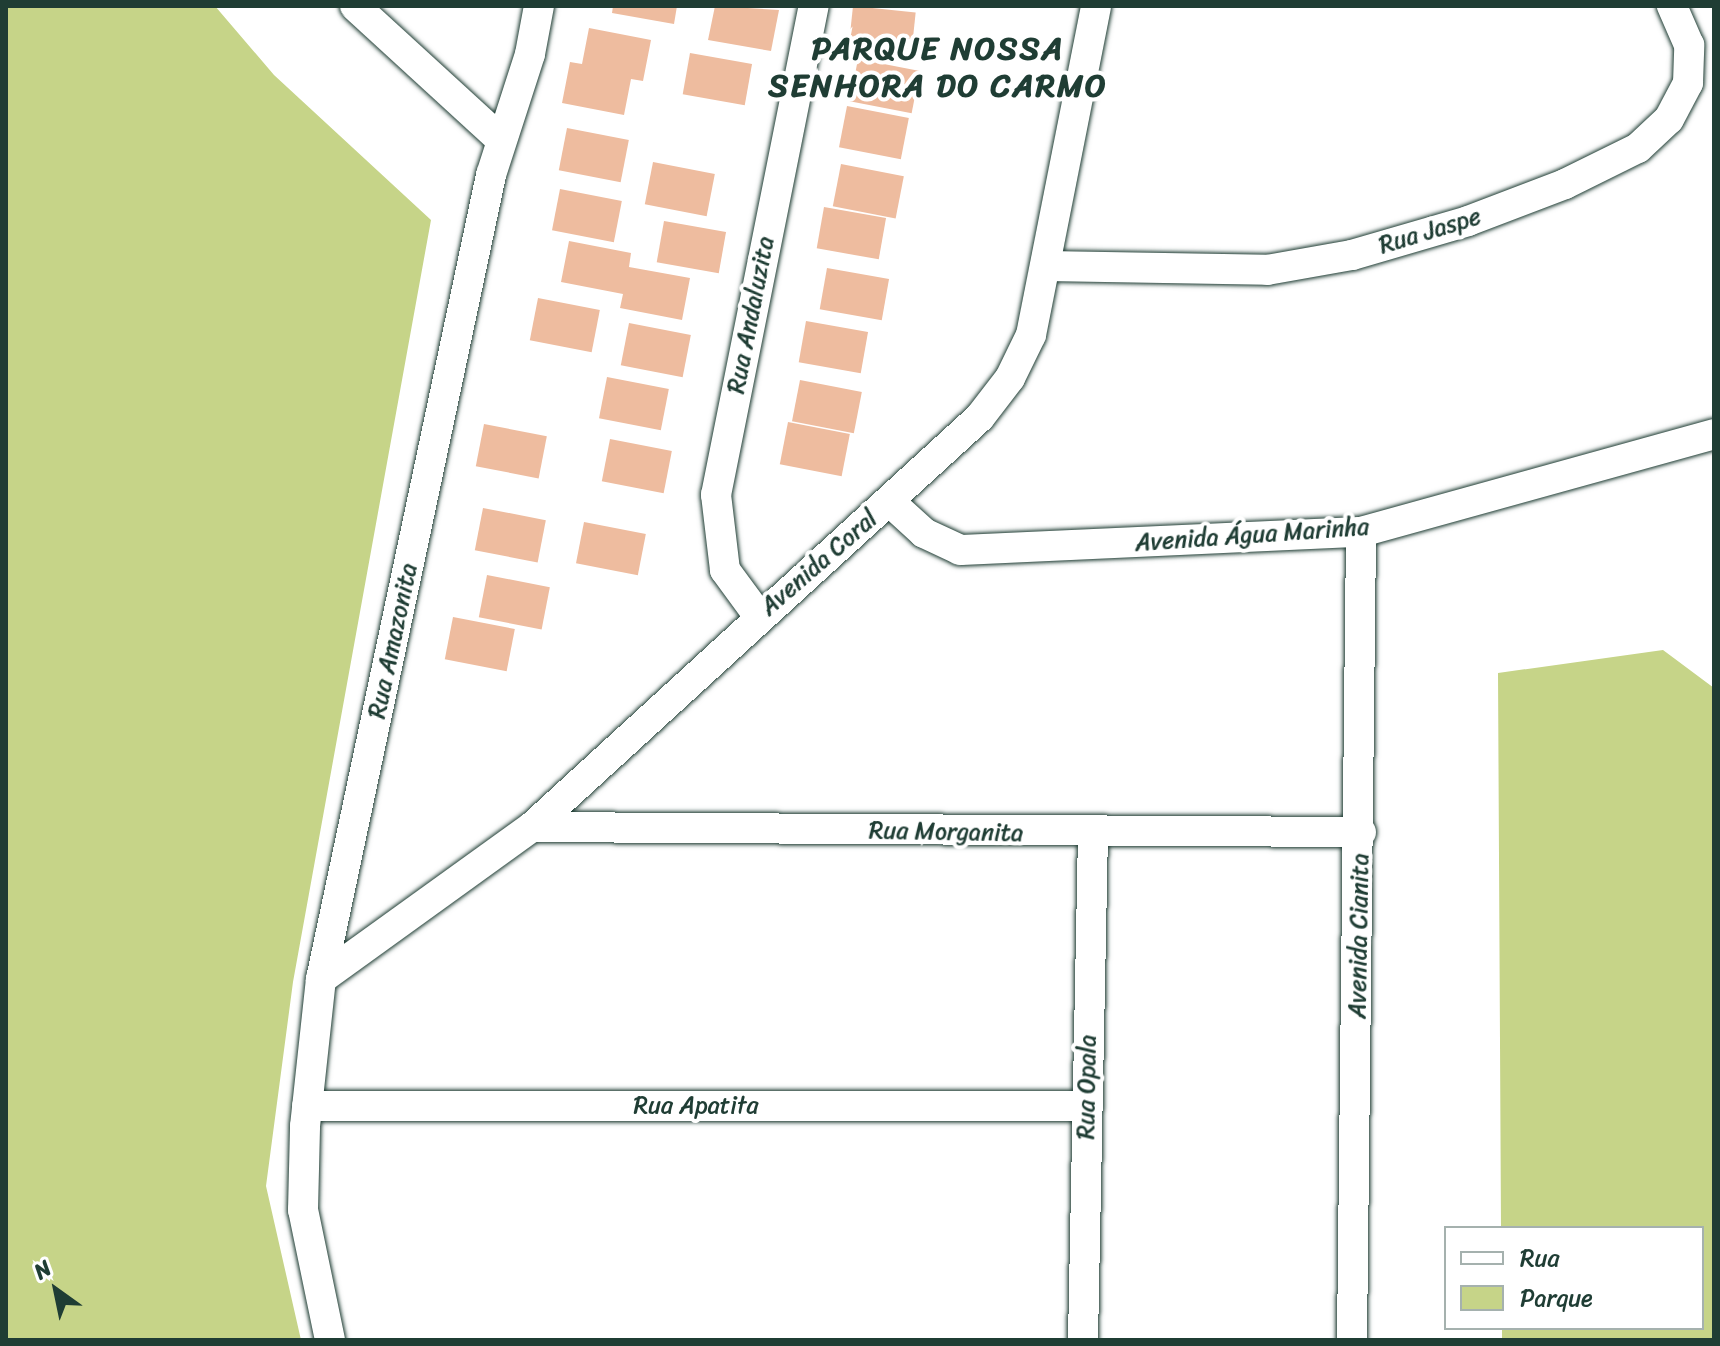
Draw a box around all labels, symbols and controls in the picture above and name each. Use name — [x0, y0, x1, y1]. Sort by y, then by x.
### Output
district label: PARQUE NOSSA SENHORA DO CARMO — [768, 31, 1108, 106]
street label: Rua Jaspe — [1376, 202, 1484, 260]
street label: Rua Andaluzita — [722, 234, 780, 396]
street label: Avenida Coral — [755, 504, 883, 622]
street label: Avenida Água Marinha — [1134, 512, 1370, 558]
street label: Rua Amazonita — [363, 561, 423, 721]
street label: Rua Morganita — [869, 816, 1023, 848]
street label: Avenida Cianita — [1343, 853, 1375, 1019]
street label: Rua Opala — [1072, 1034, 1102, 1140]
street label: Rua Apatita — [633, 1092, 759, 1120]
legend — [1444, 1226, 1704, 1330]
text: Rua — [1520, 1237, 1559, 1279]
text: N — [26, 1249, 60, 1290]
north arrow — [16, 1250, 96, 1330]
text: Parque — [1520, 1277, 1593, 1319]

